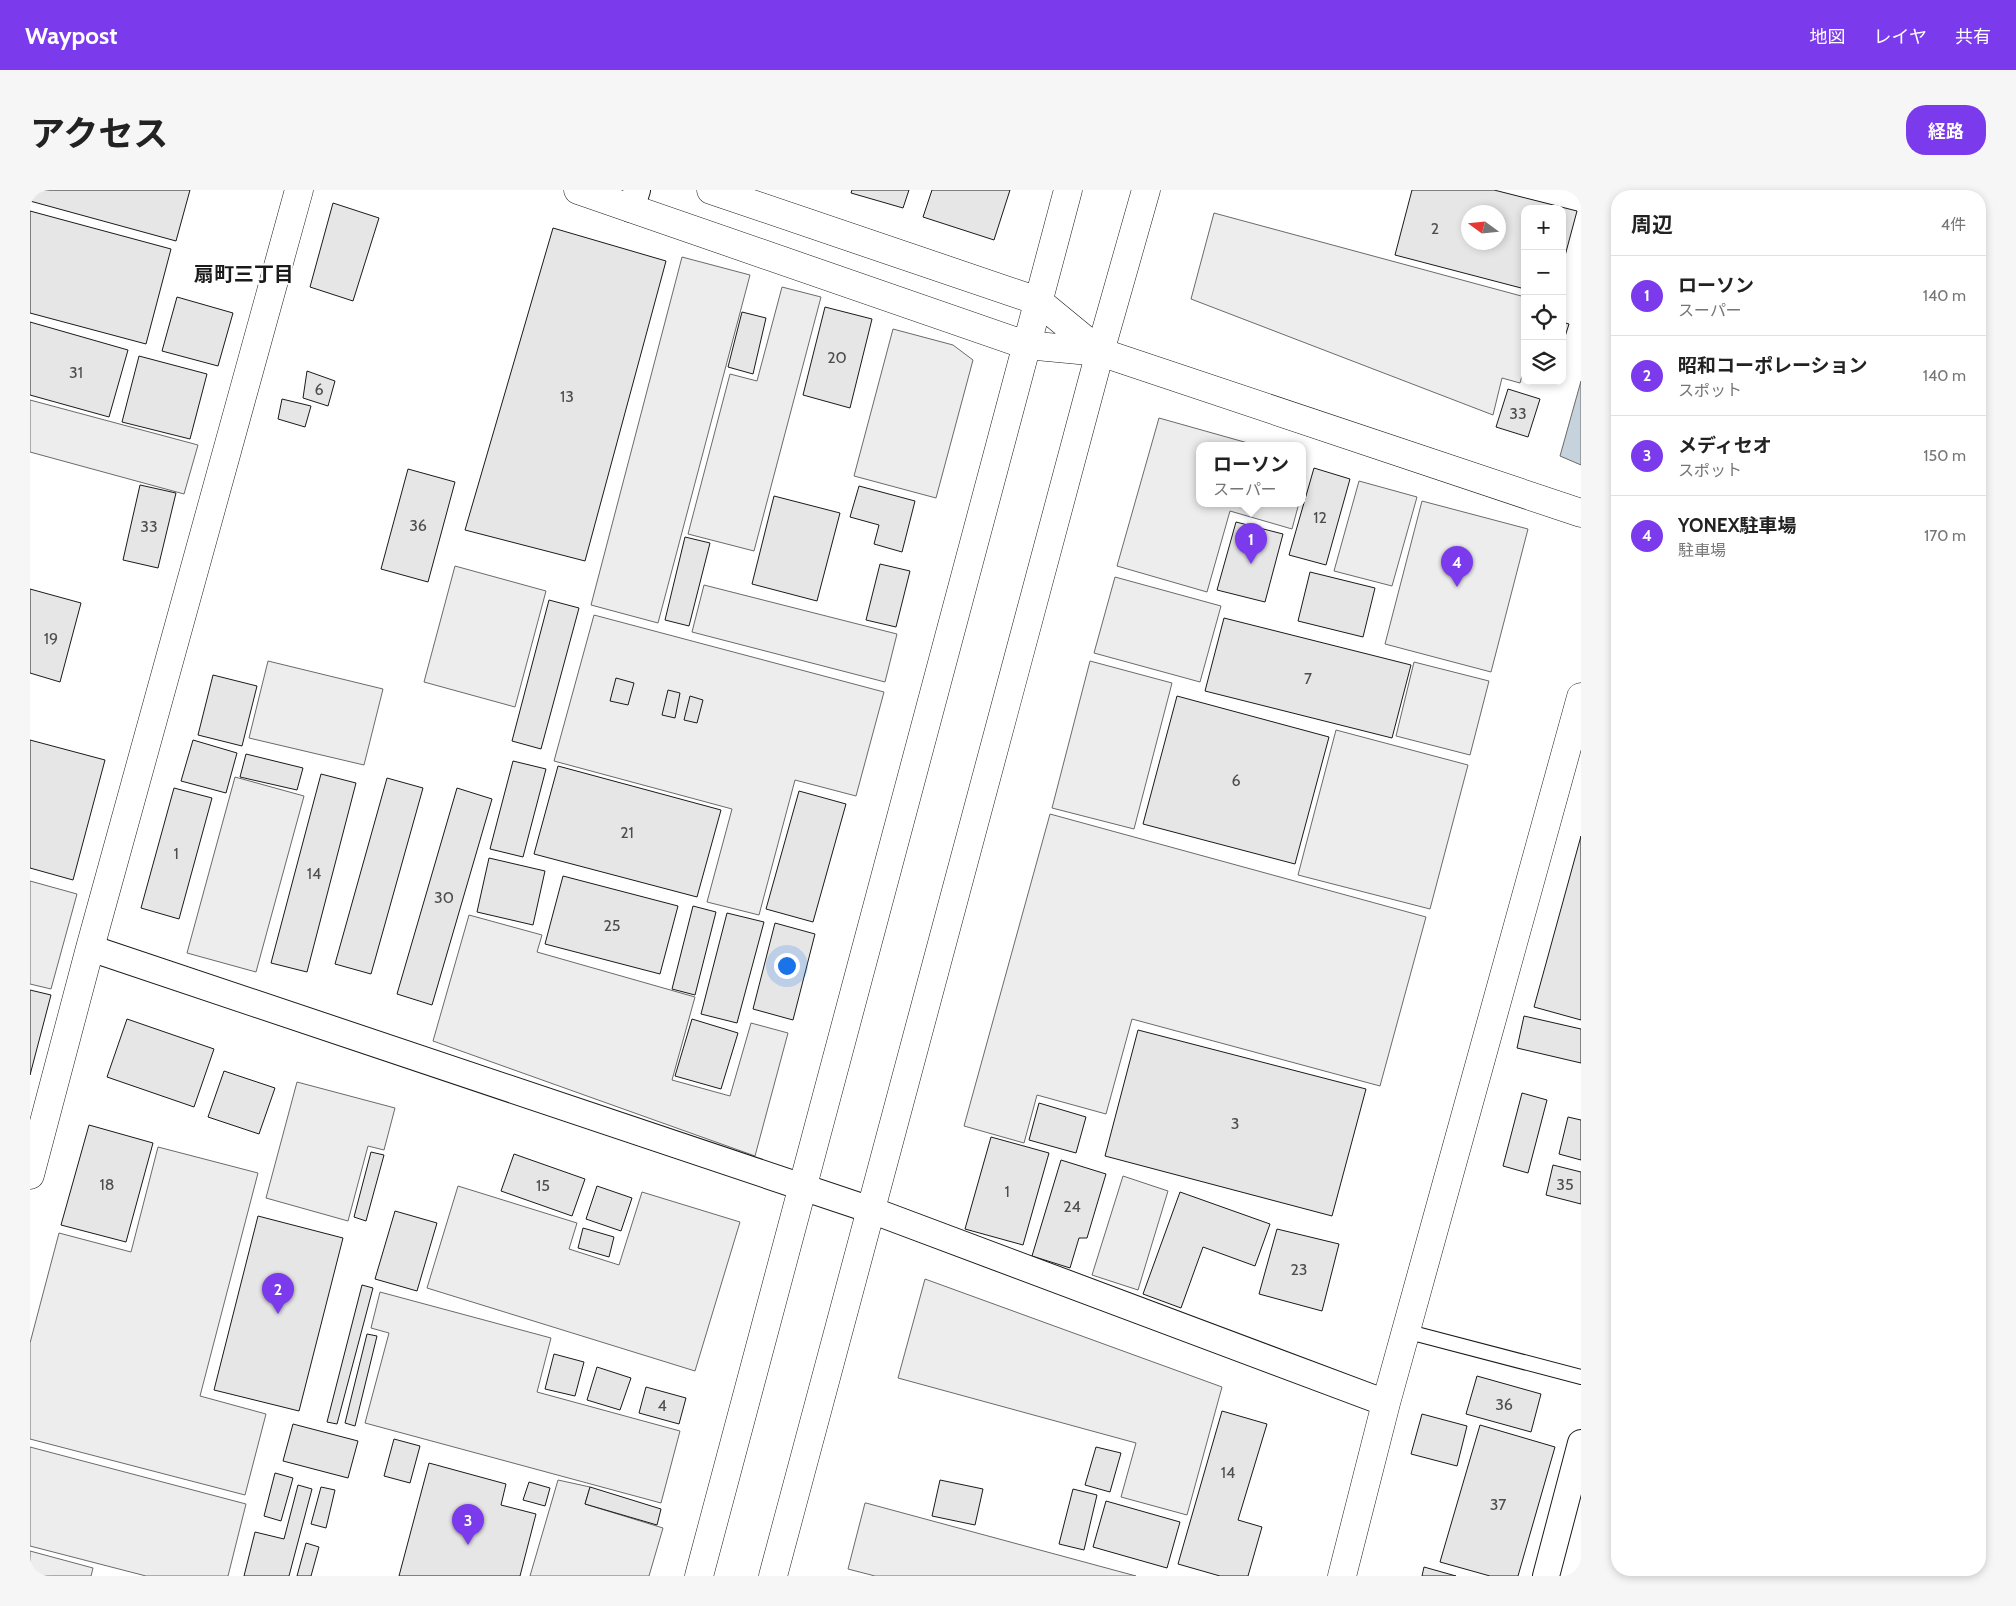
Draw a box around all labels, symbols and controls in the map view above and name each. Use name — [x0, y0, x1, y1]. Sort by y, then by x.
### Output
text: Waypost — [25, 21, 117, 50]
text: 地図 — [1810, 26, 1846, 48]
text: レイヤ — [1874, 26, 1927, 48]
text: 共有 — [1955, 26, 1991, 48]
button: 経路 — [1906, 105, 1986, 155]
text: アクセス — [30, 112, 168, 155]
north arrow — [1461, 205, 1506, 250]
map controls — [1521, 205, 1566, 385]
button: + — [1521, 205, 1566, 250]
text: 周辺 — [1631, 212, 1673, 237]
text: 4件 — [1941, 215, 1966, 234]
house number: 2 — [1431, 219, 1439, 238]
button: − — [1521, 250, 1566, 295]
district label: 扇町三丁目 — [194, 262, 294, 286]
text: ローソン — [1678, 274, 1754, 297]
text: 1 — [1644, 286, 1650, 305]
text: 140 m — [1923, 286, 1966, 305]
button: locate — [1521, 295, 1566, 340]
text: スーパー — [1678, 301, 1742, 320]
button: layers — [1521, 340, 1566, 385]
house number: 20 — [827, 348, 847, 367]
text: 昭和コーポレーション — [1678, 354, 1868, 377]
house number: 31 — [69, 363, 83, 382]
text: 2 — [1643, 366, 1651, 385]
text: 140 m — [1923, 366, 1966, 385]
house number: 6 — [314, 380, 324, 399]
text: スポット — [1678, 381, 1742, 400]
house number: 13 — [560, 387, 574, 406]
house number: 33 — [1509, 404, 1527, 423]
text: メディセオ — [1678, 434, 1772, 457]
popup — [1196, 442, 1306, 507]
text: 3 — [1643, 446, 1651, 465]
text: 150 m — [1923, 446, 1966, 465]
text: ローソン — [1213, 453, 1289, 476]
text: スポット — [1678, 461, 1742, 480]
text: スーパー — [1213, 480, 1277, 499]
house number: 12 — [1313, 508, 1327, 527]
text: YONEX駐車場 — [1678, 514, 1797, 537]
house number: 36 — [409, 516, 427, 535]
house number: 33 — [140, 517, 158, 536]
pin: 1 — [1235, 523, 1267, 564]
text: 4 — [1642, 526, 1652, 545]
text: 170 m — [1924, 526, 1966, 545]
text: 駐車場 — [1678, 541, 1726, 560]
pin: 4 — [1441, 546, 1473, 587]
house number: 19 — [44, 629, 58, 648]
house number: 7 — [1304, 669, 1312, 688]
house number: 6 — [1231, 771, 1241, 790]
house number: 21 — [620, 823, 634, 842]
house number: 1 — [173, 844, 179, 863]
house number: 14 — [307, 864, 321, 883]
house number: 30 — [434, 888, 454, 907]
house number: 25 — [603, 916, 621, 935]
your location — [774, 953, 800, 979]
house number: 3 — [1231, 1114, 1239, 1133]
house number: 18 — [100, 1175, 114, 1194]
house number: 35 — [1556, 1175, 1574, 1194]
house number: 15 — [536, 1176, 550, 1195]
house number: 1 — [1004, 1182, 1010, 1201]
house number: 24 — [1063, 1197, 1081, 1216]
house number: 23 — [1290, 1260, 1308, 1279]
pin: 2 — [262, 1273, 294, 1314]
house number: 36 — [1495, 1395, 1513, 1414]
house number: 4 — [657, 1396, 667, 1415]
house number: 14 — [1221, 1463, 1235, 1482]
house number: 37 — [1490, 1495, 1506, 1514]
pin: 3 — [452, 1504, 484, 1545]

